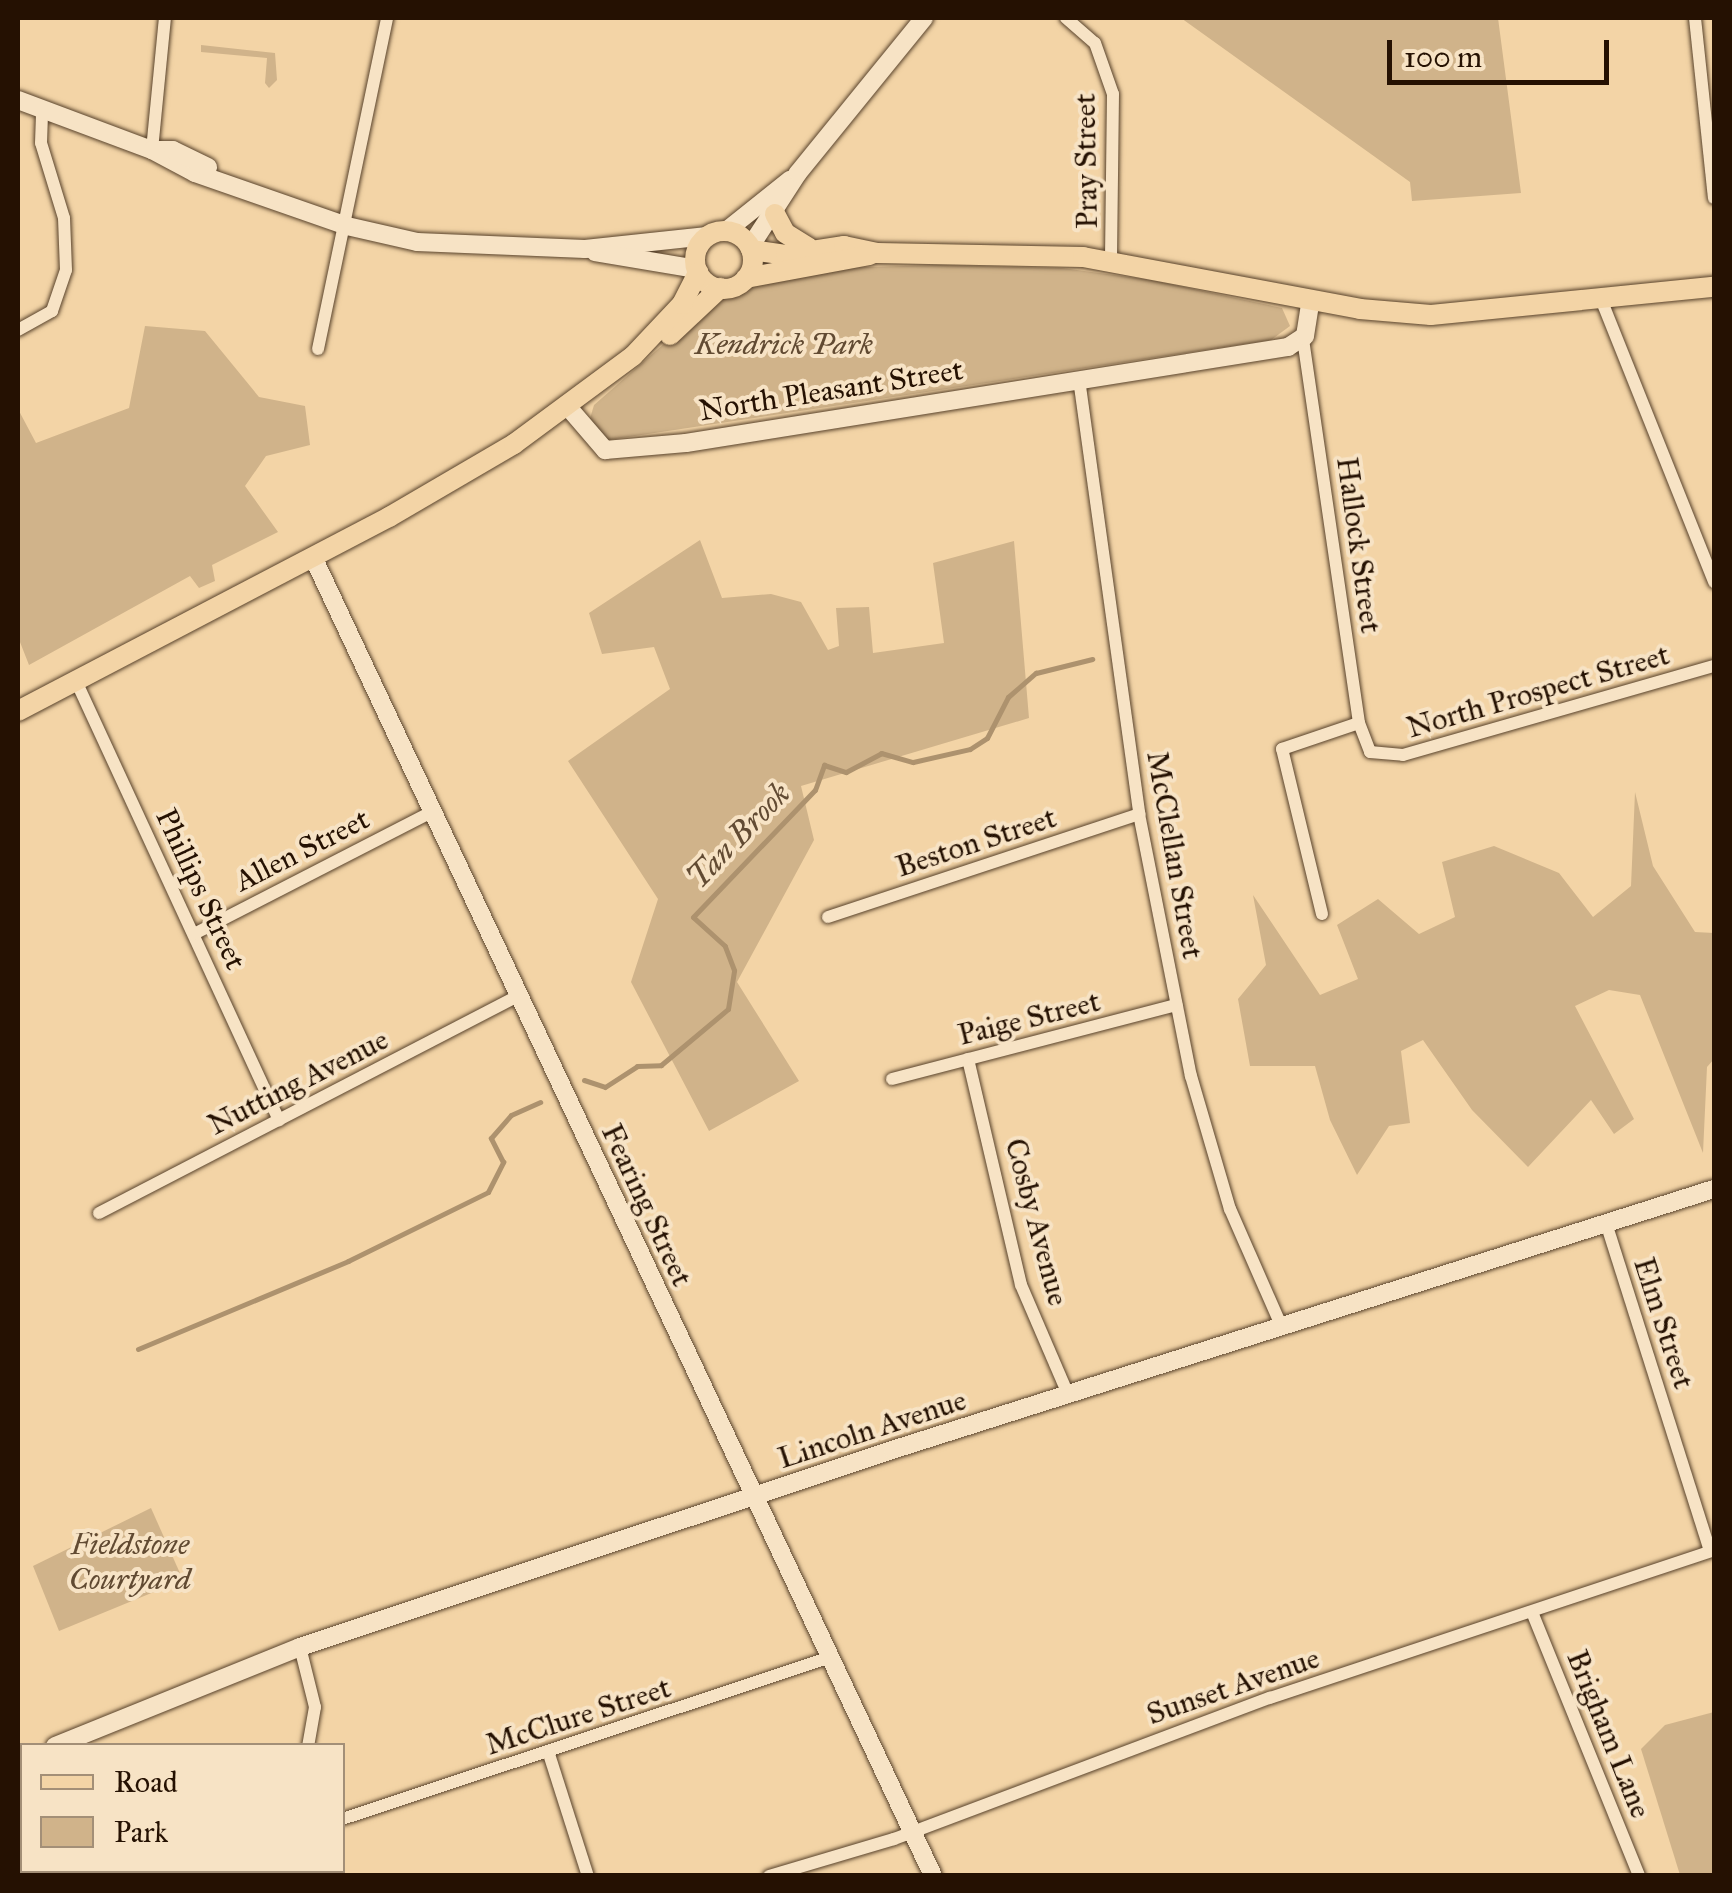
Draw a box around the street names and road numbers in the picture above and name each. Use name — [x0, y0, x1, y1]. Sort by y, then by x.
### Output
street label: Pray Street — [1067, 93, 1105, 229]
street label: North Pleasant Street — [696, 351, 966, 429]
street label: Hallock Street — [1329, 455, 1389, 635]
street label: North Prospect Street — [1403, 636, 1673, 746]
street label: McClellan Street — [1139, 748, 1211, 962]
street label: Beston Street — [891, 799, 1061, 885]
street label: Allen Street — [229, 801, 375, 899]
street label: Phillips Street — [148, 803, 254, 975]
street label: Paige Street — [954, 983, 1104, 1053]
street label: Nutting Avenue — [202, 1021, 394, 1143]
street label: Fearing Street — [594, 1118, 700, 1292]
street label: Cosby Avenue — [997, 1135, 1077, 1309]
street label: Elm Street — [1626, 1253, 1702, 1393]
street label: Lincoln Avenue — [774, 1382, 970, 1476]
street label: Sunset Avenue — [1142, 1640, 1324, 1732]
street label: Brigham Lane — [1559, 1645, 1659, 1823]
street label: McClure Street — [481, 1669, 675, 1763]

